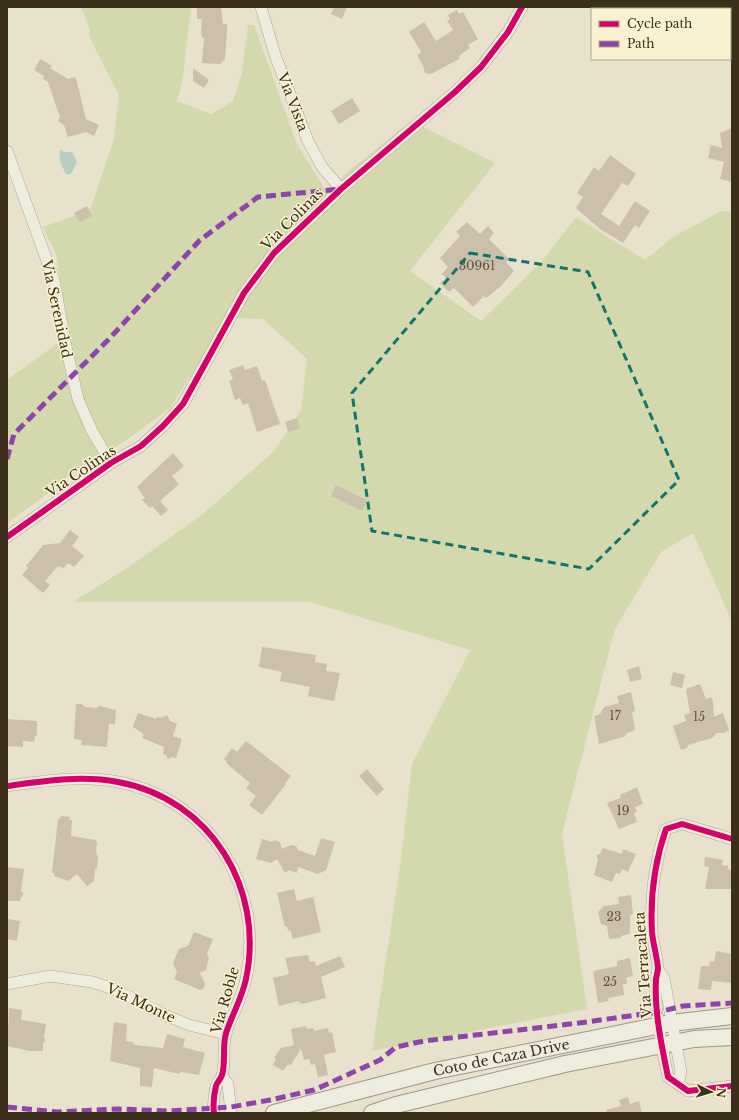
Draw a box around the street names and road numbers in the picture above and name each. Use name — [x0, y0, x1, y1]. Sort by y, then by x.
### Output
street label: Via Vista — [273, 69, 313, 134]
street label: Via Colinas — [256, 184, 327, 255]
street label: Via Serenidad — [38, 257, 76, 360]
street label: Via Colinas — [42, 441, 119, 502]
street label: Via Terracaleta — [630, 911, 656, 1020]
street label: Via Roble — [207, 964, 243, 1037]
street label: Via Monte — [103, 979, 178, 1027]
street label: Coto de Caza Drive — [431, 1035, 571, 1080]

